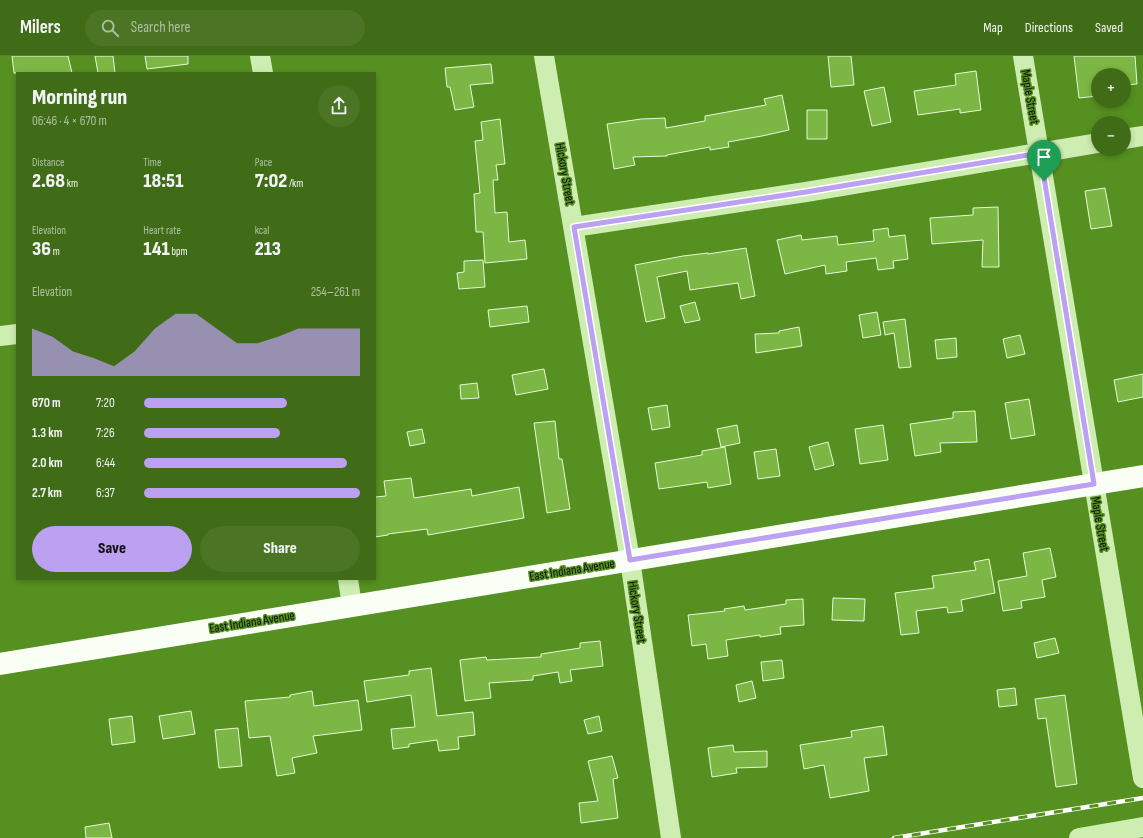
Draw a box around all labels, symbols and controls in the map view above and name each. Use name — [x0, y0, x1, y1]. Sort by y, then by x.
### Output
search box — [85, 10, 365, 46]
text: Milers — [20, 16, 61, 39]
icon: search — [99, 17, 121, 39]
text: Search here — [131, 18, 191, 37]
text: Map — [983, 19, 1003, 36]
text: Directions — [1025, 19, 1073, 36]
text: Saved — [1095, 19, 1123, 36]
street label: Maple Street — [1017, 68, 1043, 126]
map controls — [1091, 68, 1131, 156]
button: + — [1091, 68, 1131, 108]
text: Morning run — [32, 84, 127, 111]
button: share — [318, 85, 360, 127]
text: 06:46 · 4 × 670 m — [32, 113, 107, 129]
button: − — [1091, 116, 1131, 156]
pin — [1027, 140, 1061, 181]
street label: Hickory Street — [552, 142, 578, 206]
icon: arrive — [1033, 146, 1055, 168]
text: Distance — [32, 156, 64, 169]
text: Time — [143, 156, 161, 169]
text: Pace — [255, 156, 272, 169]
text: 2.68 — [32, 169, 65, 193]
text: 18:51 — [143, 169, 183, 193]
text: 7:02 — [255, 169, 287, 193]
text: km — [65, 177, 78, 190]
text: /km — [287, 177, 303, 190]
text: Elevation — [32, 224, 66, 237]
text: Heart rate — [143, 224, 181, 237]
text: kcal — [255, 224, 269, 237]
text: 36 — [32, 237, 51, 261]
text: 141 — [143, 237, 170, 261]
text: 213 — [255, 237, 281, 261]
text: m — [51, 245, 60, 258]
text: bpm — [170, 245, 188, 258]
text: Elevation — [32, 284, 72, 300]
text: 254–261 m — [311, 284, 360, 300]
text: 670 m — [32, 395, 61, 411]
text: 7:20 — [96, 395, 115, 411]
text: 1.3 km — [32, 425, 62, 441]
text: 7:26 — [96, 425, 115, 441]
text: 2.0 km — [32, 455, 63, 471]
text: 6:44 — [96, 455, 115, 471]
text: 2.7 km — [32, 485, 62, 501]
text: 6:37 — [96, 485, 115, 501]
street label: Maple Street — [1087, 495, 1113, 553]
button: Save — [32, 526, 192, 572]
button: Share — [200, 526, 360, 572]
street label: East Indiana Avenue — [528, 555, 616, 585]
street label: Hickory Street — [624, 580, 650, 644]
street label: East Indiana Avenue — [208, 607, 296, 637]

